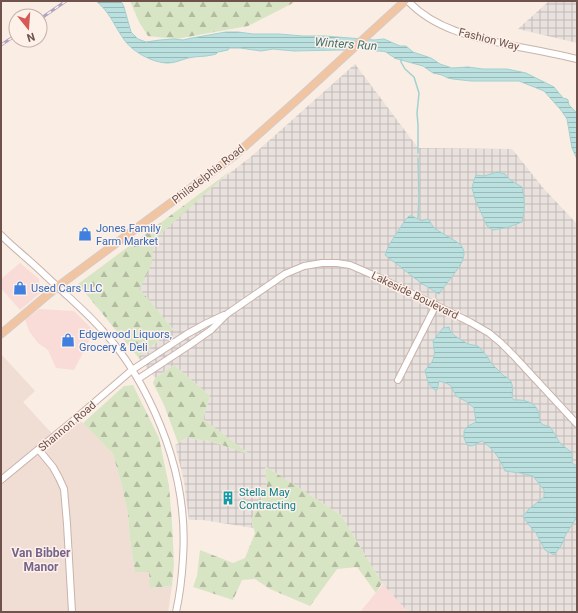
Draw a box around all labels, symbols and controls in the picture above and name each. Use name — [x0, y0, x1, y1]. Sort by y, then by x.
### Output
north arrow — [8, 8, 48, 48]
street label: Fashion Way — [457, 26, 521, 53]
text: N — [25, 30, 36, 45]
water label: Winters Run — [314, 35, 378, 53]
street label: Philadelphia Road — [170, 142, 247, 207]
place label: Jones Family Farm Market — [96, 222, 162, 248]
shop icon: Jones Family Farm Market — [77, 226, 93, 242]
street label: Lakeside Boulevard — [369, 269, 460, 322]
shop icon: Used Cars LLC — [12, 280, 28, 296]
place label: Used Cars LLC — [31, 282, 103, 295]
place label: Edgewood Liquors, Grocery & Deli — [79, 328, 172, 354]
shop icon: Edgewood Liquors, Grocery & Deli — [60, 332, 76, 348]
street label: Shannon Road — [36, 399, 99, 454]
place label: Stella May Contracting — [239, 486, 296, 512]
building icon: Stella May Contracting — [220, 490, 236, 506]
district label: Van Bibber Manor — [12, 546, 71, 574]

